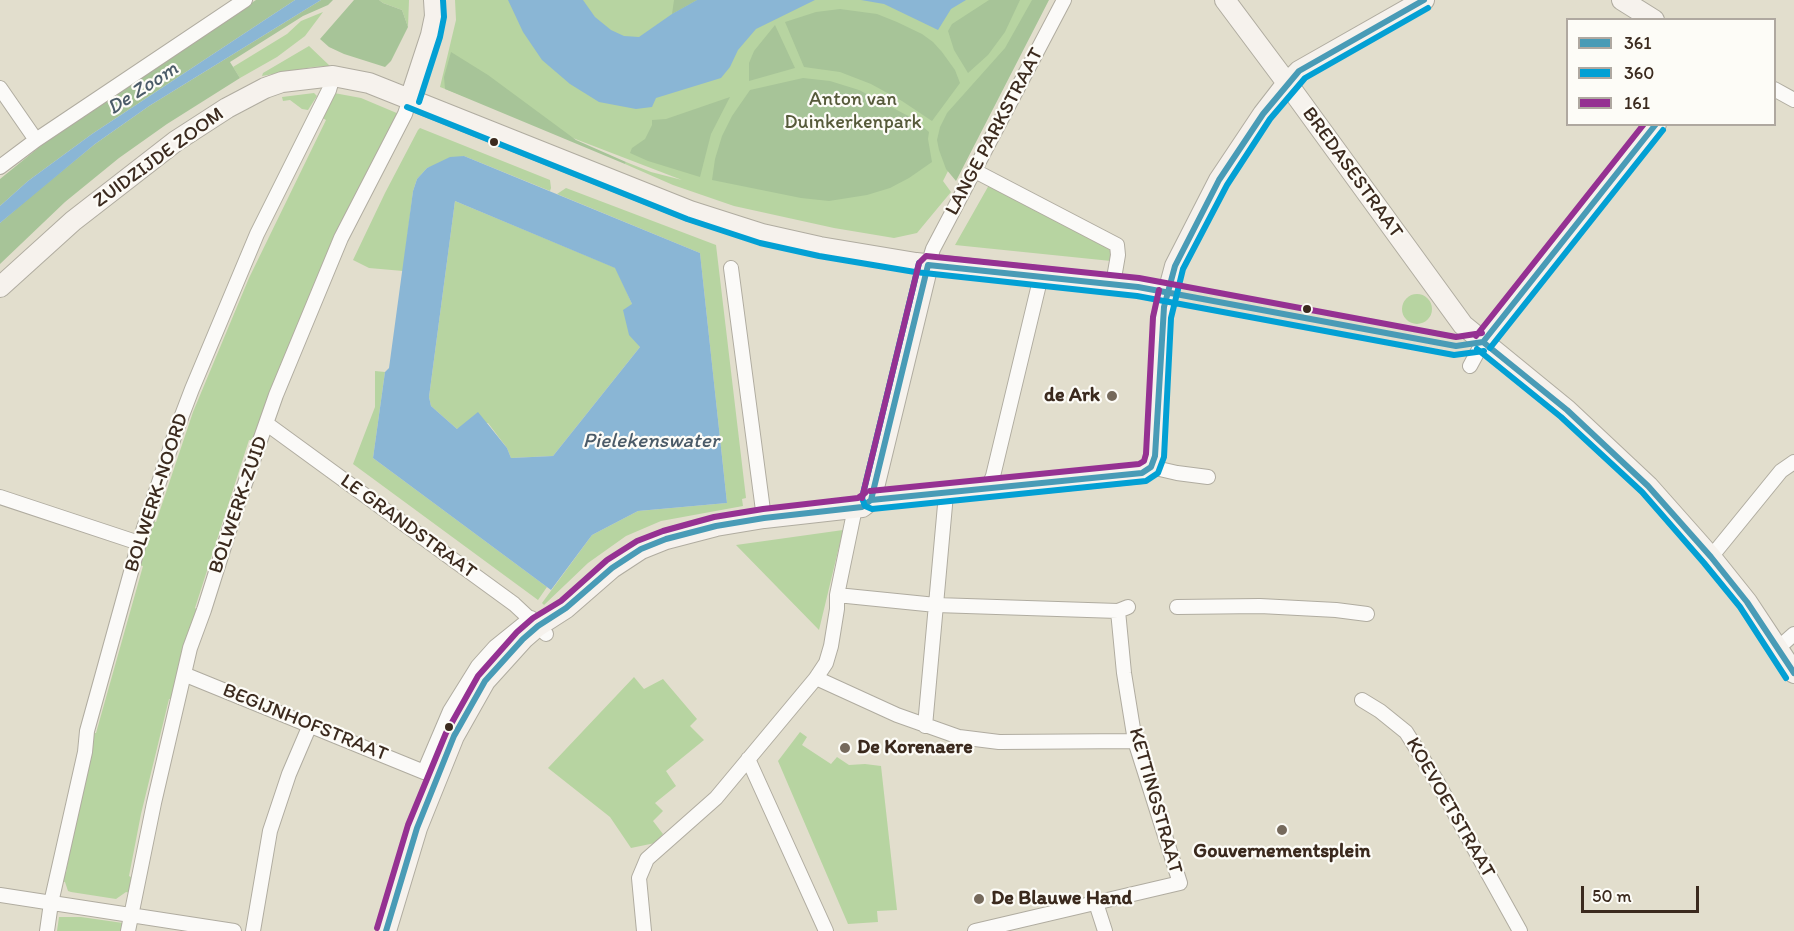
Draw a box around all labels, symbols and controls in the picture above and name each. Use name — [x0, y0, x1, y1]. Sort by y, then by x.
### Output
legend — [1566, 18, 1776, 126]
text: 361 — [1624, 32, 1652, 54]
street label: LANGE PARKSTRAAT — [941, 44, 1049, 220]
water label: De Zoom — [103, 57, 183, 121]
text: 360 — [1624, 62, 1654, 84]
park label: Anton van Duinkerkenpark — [784, 88, 922, 135]
text: 161 — [1624, 92, 1650, 114]
street label: ZUIDZIJDE ZOOM — [89, 103, 229, 213]
street label: BREDASESTRAAT — [1296, 103, 1408, 243]
unlabelled marker — [488, 136, 500, 148]
unlabelled marker — [1301, 303, 1313, 315]
place label: de Ark — [1044, 384, 1100, 408]
marker: de Ark — [1105, 389, 1119, 403]
street label: BOLWERK-NOORD — [120, 411, 194, 575]
water label: Pielekenswater — [583, 429, 719, 455]
street label: BOLWERK-ZUID — [204, 433, 274, 577]
street label: LE GRANDSTRAAT — [335, 469, 481, 585]
street label: BEGIJNHOFSTRAAT — [219, 679, 391, 767]
unlabelled marker — [443, 721, 455, 733]
street label: KETTINGSTRAAT — [1123, 725, 1187, 877]
street label: KOEVOETSTRAAT — [1400, 733, 1500, 883]
place label: De Korenaere — [857, 736, 973, 760]
marker: De Korenaere — [838, 741, 852, 755]
marker: Gouvernementsplein — [1275, 823, 1289, 837]
place label: Gouvernementsplein — [1193, 840, 1371, 864]
scale bar — [1584, 874, 1702, 912]
text: 50 m — [1592, 885, 1632, 907]
place label: De Blauwe Hand — [991, 887, 1132, 911]
marker: De Blauwe Hand — [972, 892, 986, 906]

